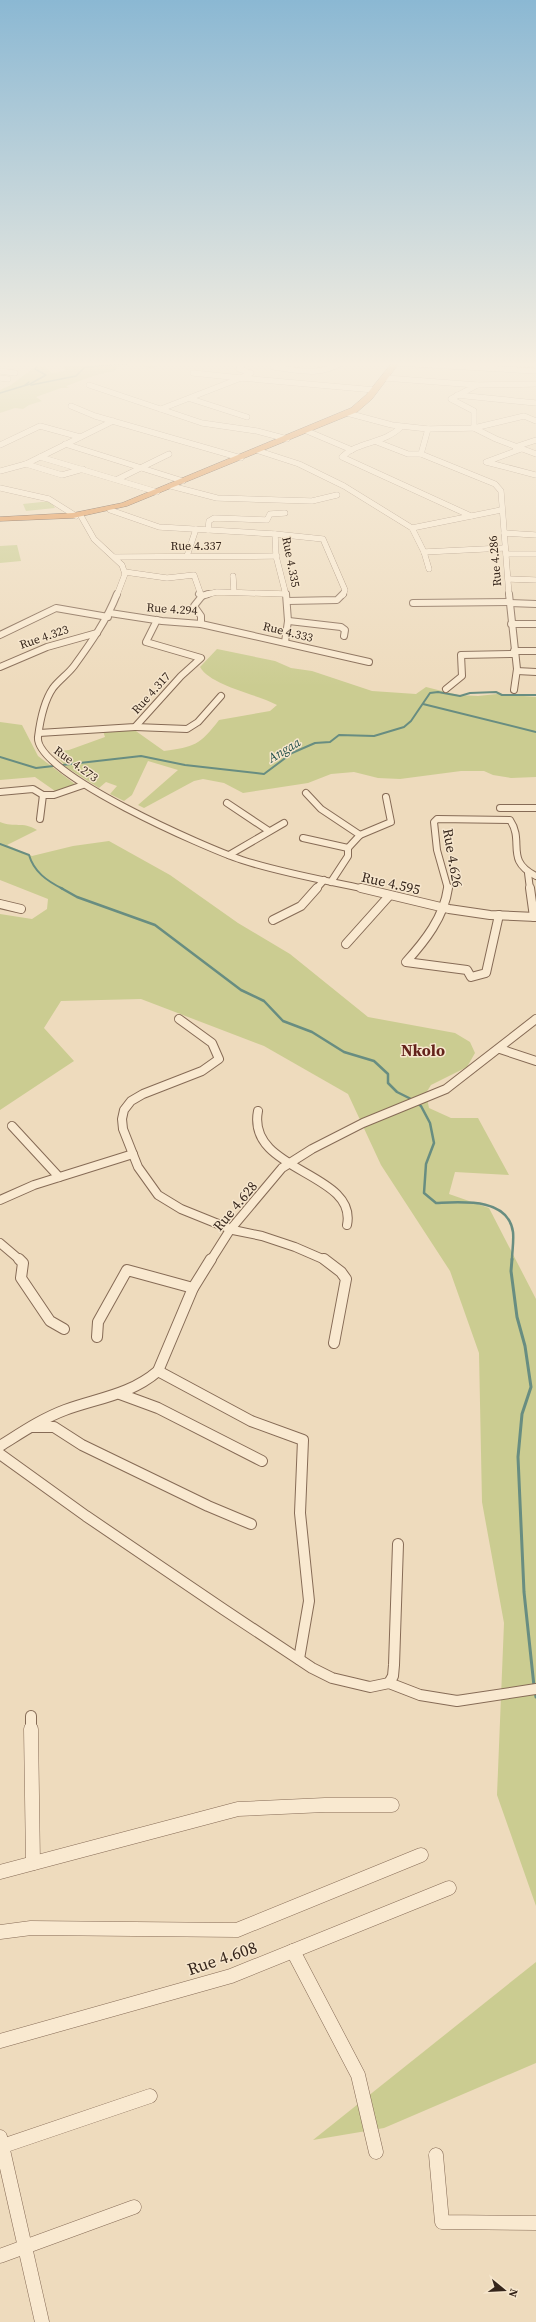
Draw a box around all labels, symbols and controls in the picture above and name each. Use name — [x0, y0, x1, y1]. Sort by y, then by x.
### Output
street label: Rue 4.335 — [278, 535, 304, 589]
street label: Rue 4.286 — [485, 535, 505, 587]
street label: Rue 4.337 — [170, 538, 222, 554]
street label: Rue 4.294 — [146, 599, 198, 619]
street label: Rue 4.333 — [261, 618, 315, 646]
street label: Rue 4.323 — [17, 621, 71, 653]
street label: Rue 4.317 — [128, 669, 174, 717]
water label: Angaa — [264, 733, 304, 767]
street label: Rue 4.273 — [51, 743, 101, 785]
street label: Rue 4.626 — [438, 827, 468, 889]
street label: Rue 4.595 — [360, 867, 422, 899]
district label: Nkolo — [401, 1039, 445, 1061]
street label: Rue 4.628 — [208, 1177, 262, 1235]
street label: Rue 4.608 — [184, 1935, 260, 1981]
north arrow — [484, 2270, 524, 2310]
text: N — [505, 2287, 521, 2299]

